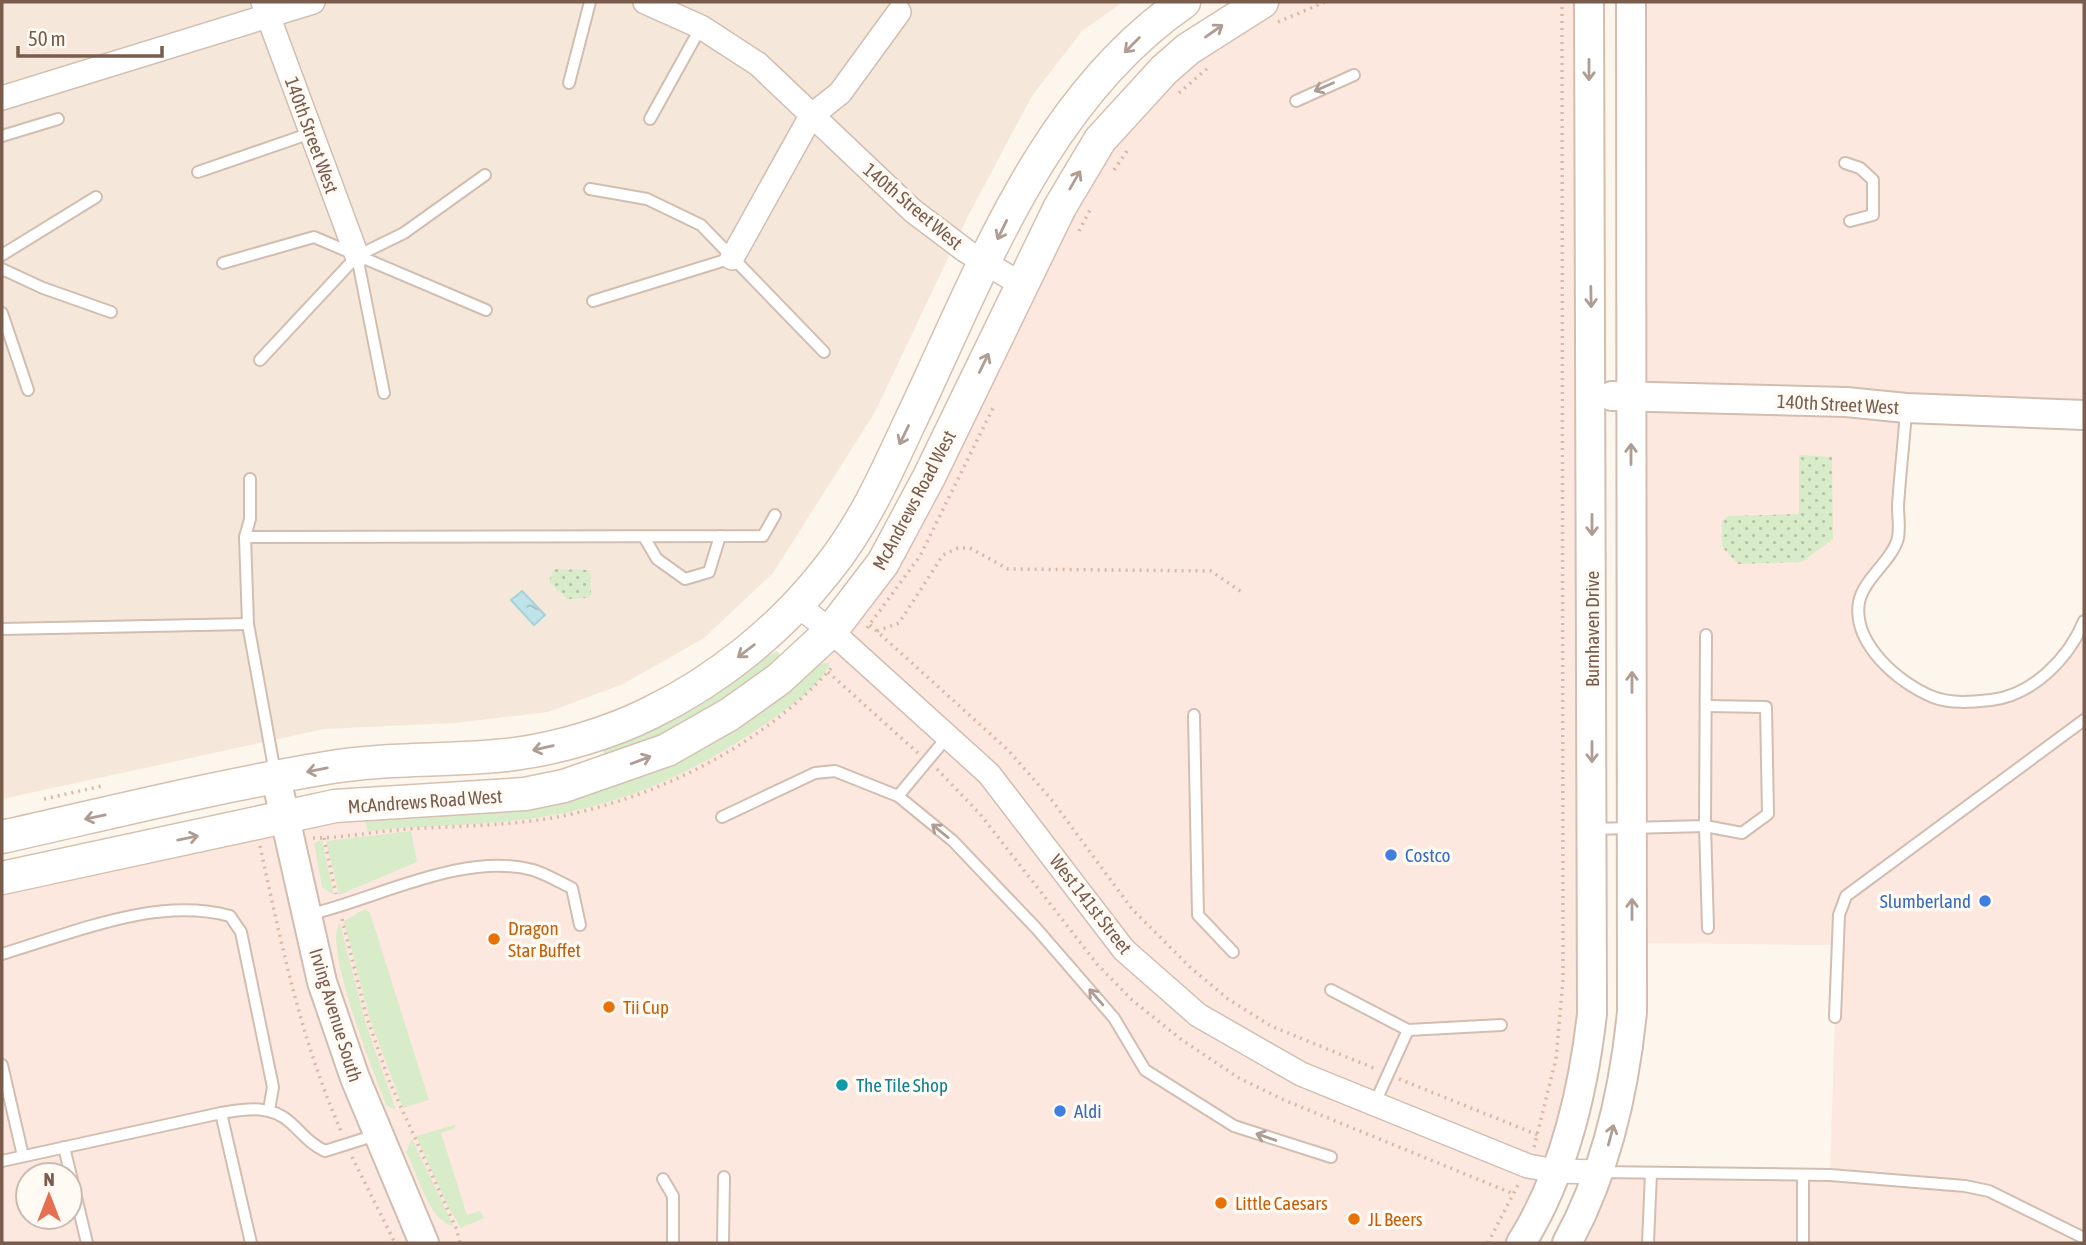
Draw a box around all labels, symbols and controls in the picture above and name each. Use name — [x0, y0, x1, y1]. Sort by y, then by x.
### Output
scale bar — [18, 14, 161, 58]
one-way arrow — [1204, 24, 1223, 38]
text: 50 m — [28, 26, 66, 50]
one-way arrow — [1123, 36, 1140, 53]
one-way arrow — [1582, 58, 1596, 81]
street label: 140th Street West — [281, 74, 343, 196]
one-way arrow — [1314, 81, 1335, 94]
street label: 140th Street West — [859, 158, 967, 254]
one-way arrow — [1068, 170, 1082, 190]
one-way arrow — [995, 219, 1009, 240]
one-way arrow — [1584, 286, 1598, 309]
one-way arrow — [978, 353, 992, 374]
street label: 140th Street West — [1776, 390, 1900, 418]
one-way arrow — [897, 424, 910, 446]
street label: McAndrews Road West — [868, 426, 960, 574]
one-way arrow — [1624, 443, 1638, 466]
one-way arrow — [1585, 513, 1599, 536]
street label: Burnhaven Drive — [1581, 571, 1603, 687]
one-way arrow — [738, 643, 756, 658]
one-way arrow — [1625, 671, 1639, 694]
one-way arrow — [1585, 741, 1599, 764]
one-way arrow — [532, 742, 555, 755]
one-way arrow — [630, 753, 652, 765]
one-way arrow — [306, 763, 329, 777]
street label: McAndrews Road West — [347, 785, 503, 817]
one-way arrow — [84, 810, 107, 824]
one-way arrow — [932, 823, 950, 839]
one-way arrow — [176, 831, 199, 845]
place label: Costco — [1405, 844, 1450, 866]
marker: Costco — [1383, 847, 1399, 863]
street label: West 141st Street — [1045, 850, 1137, 958]
place label: Slumberland — [1880, 890, 1971, 912]
marker: Slumberland — [1977, 893, 1993, 909]
one-way arrow — [1625, 898, 1639, 921]
place label: Dragon Star Buffet — [508, 917, 581, 961]
marker: Dragon Star Buffet — [486, 931, 502, 947]
street label: Irving Avenue South — [305, 946, 367, 1084]
one-way arrow — [1088, 988, 1104, 1006]
place label: Tii Cup — [623, 996, 669, 1018]
marker: Tii Cup — [601, 999, 617, 1015]
place label: The Tile Shop — [856, 1074, 948, 1096]
marker: The Tile Shop — [834, 1077, 850, 1093]
place label: Aldi — [1074, 1100, 1102, 1122]
marker: Aldi — [1052, 1103, 1068, 1119]
one-way arrow — [1605, 1124, 1618, 1146]
one-way arrow — [1255, 1130, 1277, 1142]
north arrow — [14, 1161, 84, 1231]
text: N — [43, 1168, 55, 1190]
place label: Little Caesars — [1235, 1192, 1328, 1214]
marker: Little Caesars — [1213, 1195, 1229, 1211]
place label: JL Beers — [1368, 1208, 1423, 1230]
marker: JL Beers — [1346, 1211, 1362, 1227]

